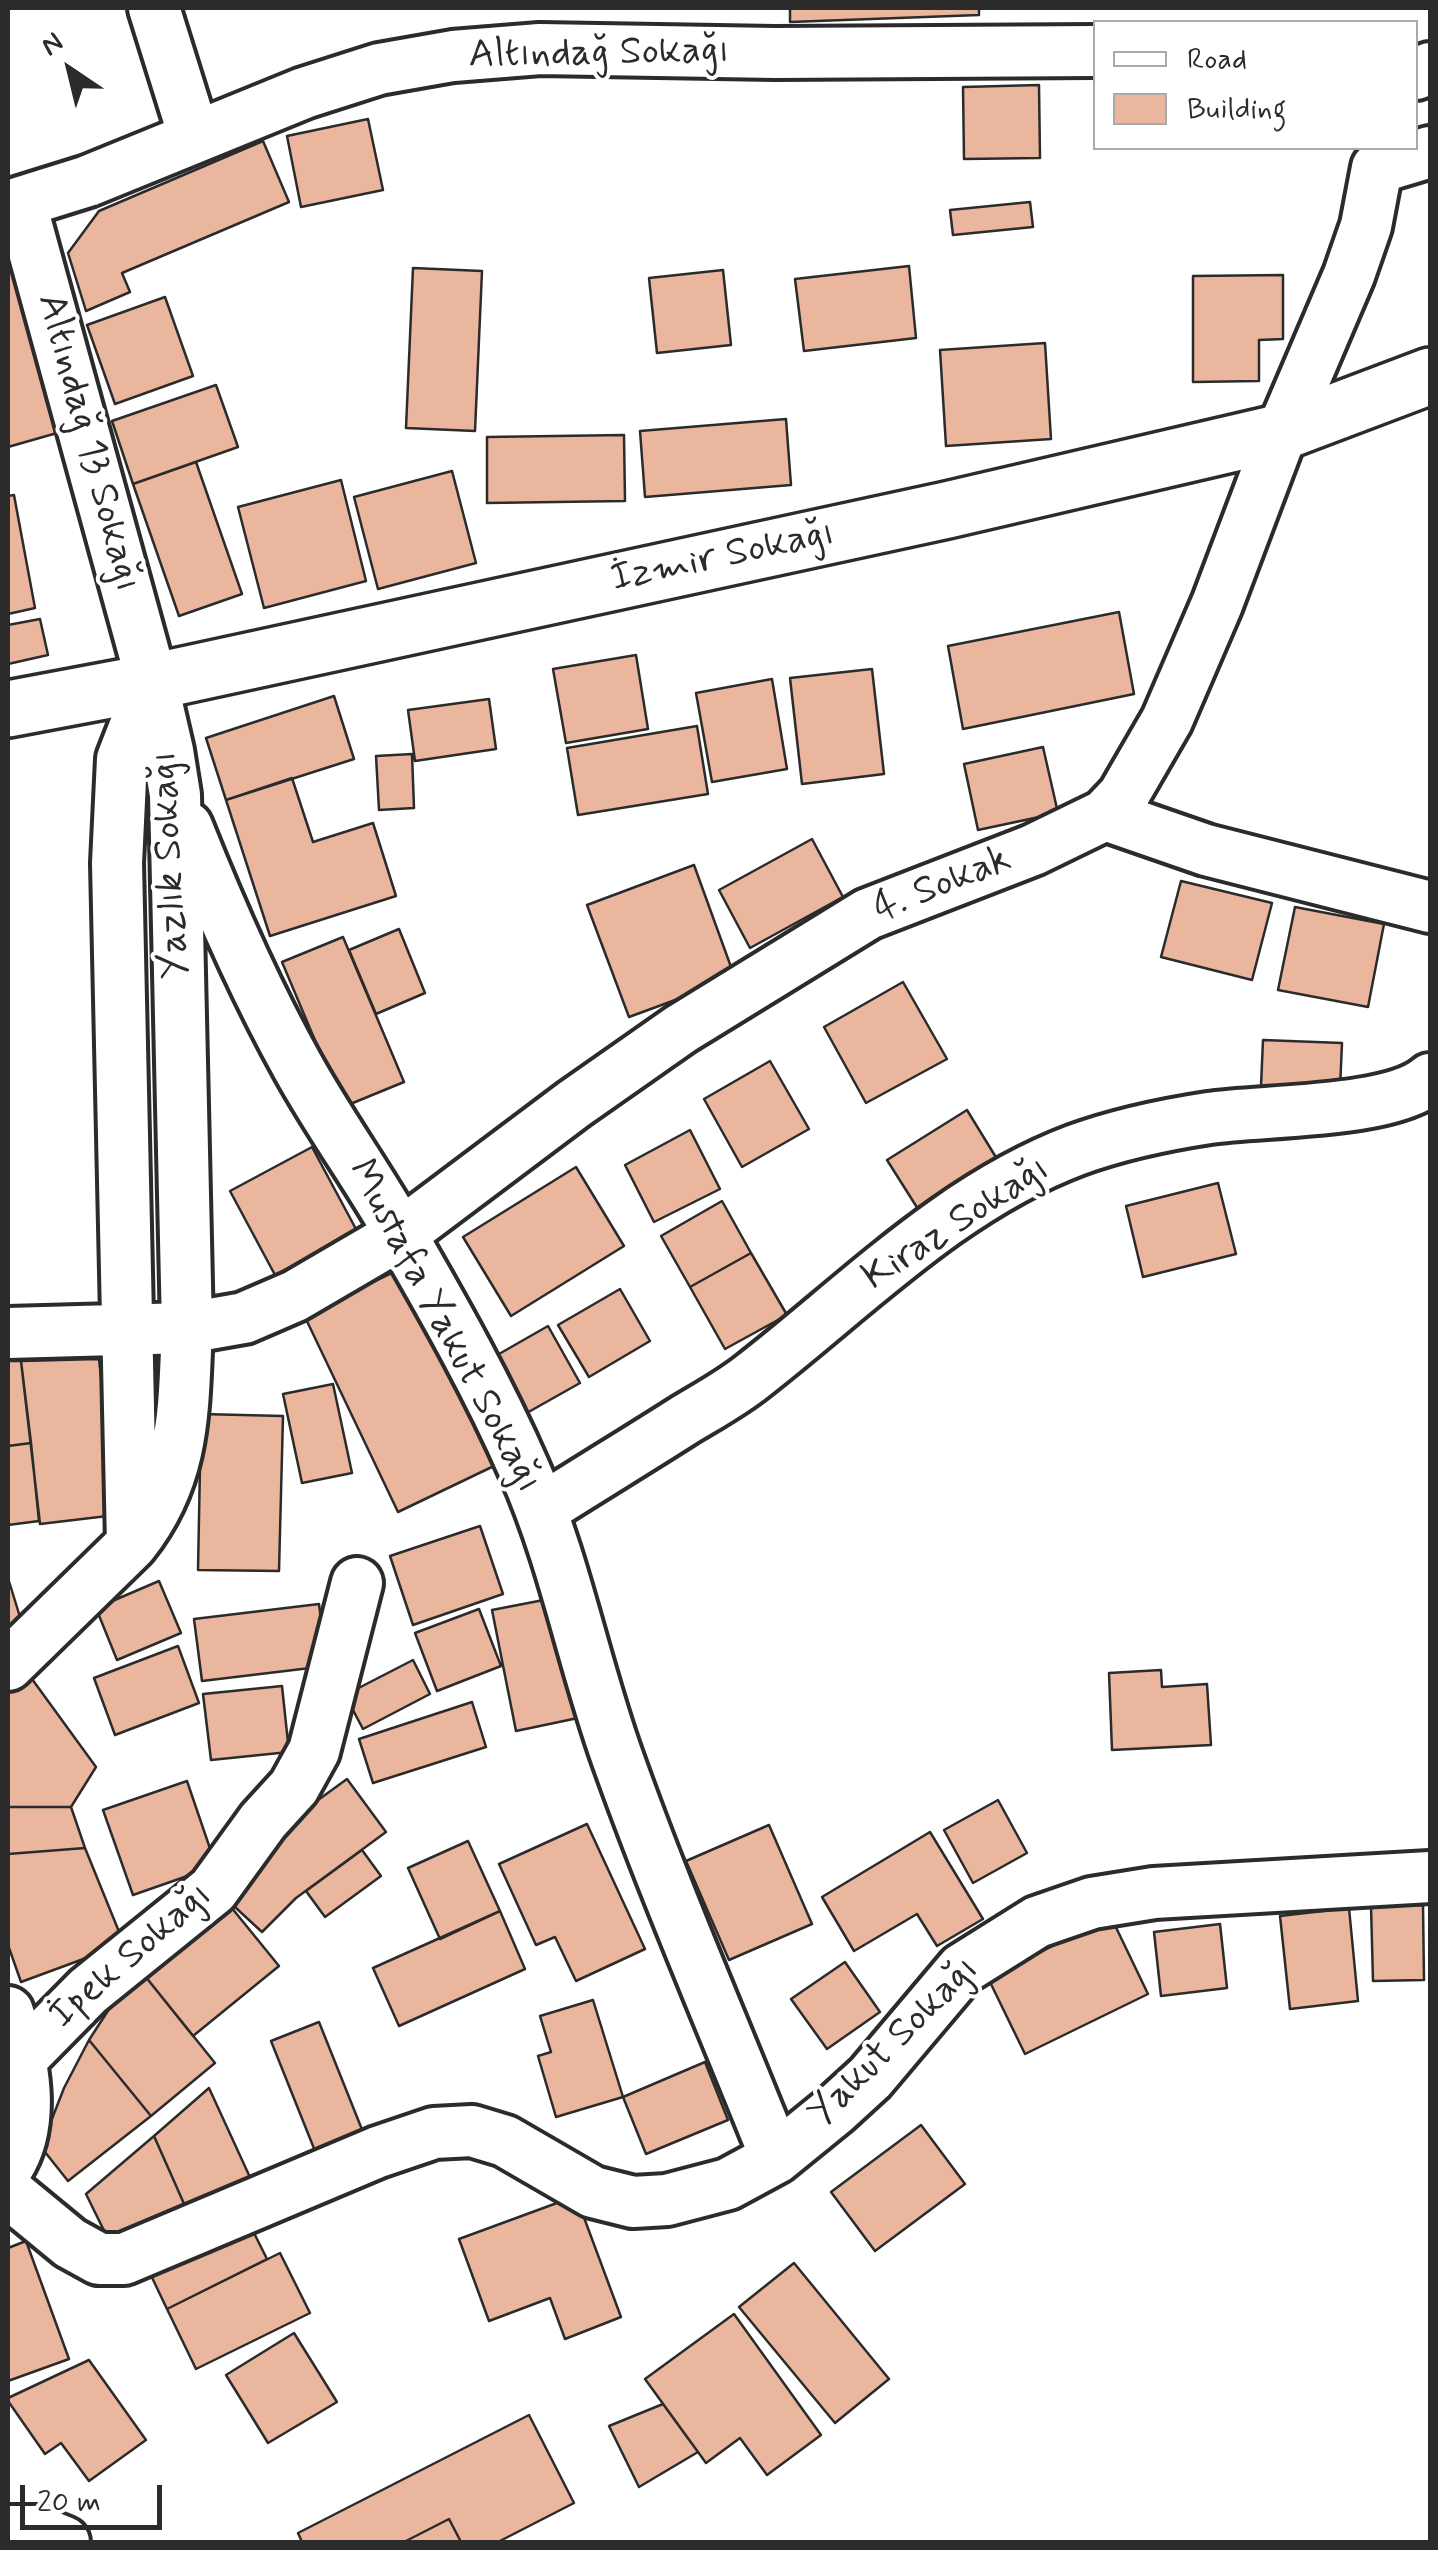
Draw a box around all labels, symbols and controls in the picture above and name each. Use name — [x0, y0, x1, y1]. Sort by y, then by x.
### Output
north arrow — [20, 20, 120, 120]
legend — [1093, 20, 1418, 150]
text: N — [34, 25, 71, 66]
street label: Altındağ Sokağı — [468, 29, 730, 81]
text: Road — [1187, 40, 1247, 79]
text: Building — [1187, 90, 1286, 129]
street label: Altındağ 13 Sokağı — [24, 289, 150, 597]
street label: İzmir Sokağı — [607, 511, 839, 605]
street label: Yazlık Sokağı — [142, 750, 202, 980]
street label: 4. Sokak — [867, 837, 1019, 935]
street label: Kiraz Sokağı — [855, 1147, 1059, 1303]
street label: Mustafa Yakut Sokağı — [335, 1152, 551, 1502]
street label: İpek Sokağı — [41, 1873, 223, 2041]
street label: Yakut Sokağı — [799, 1947, 991, 2139]
scale bar — [25, 2465, 168, 2527]
text: 20 m — [37, 2483, 101, 2522]

